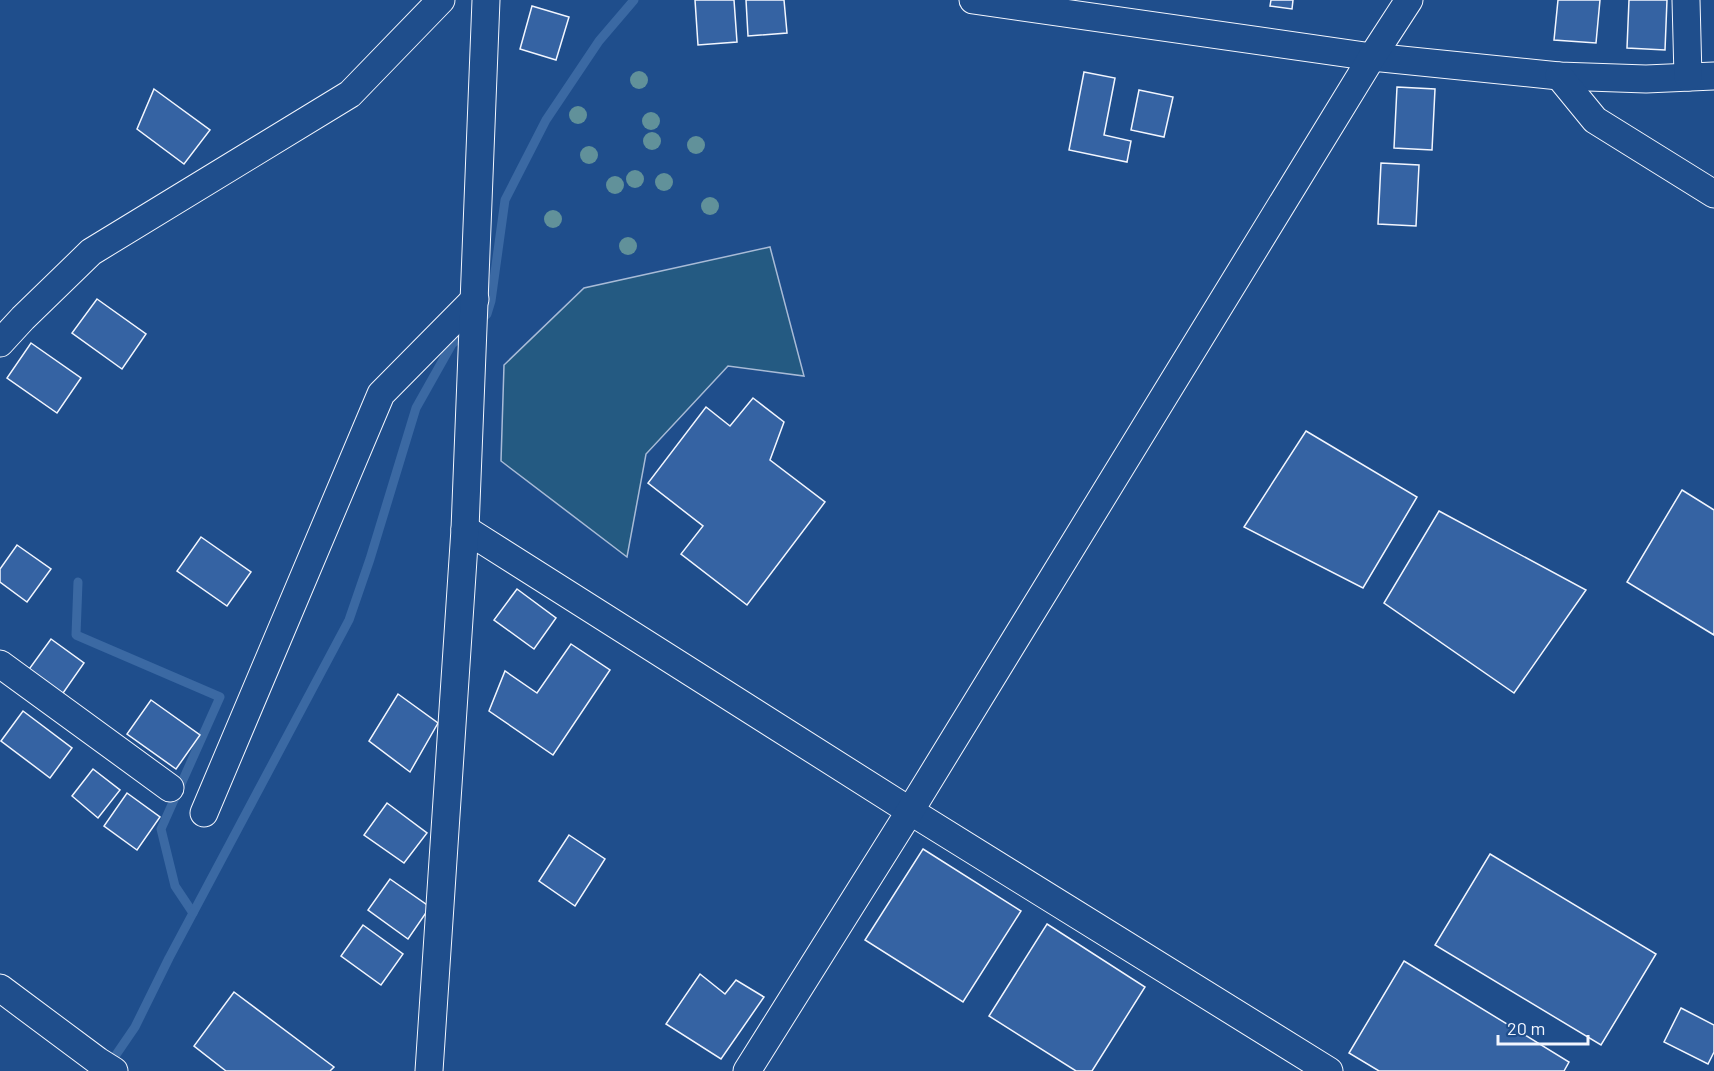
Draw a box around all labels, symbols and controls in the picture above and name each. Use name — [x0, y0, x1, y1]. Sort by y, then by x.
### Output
scale bar — [1498, 1008, 1588, 1046]
text: 20 m — [1507, 1017, 1545, 1039]

